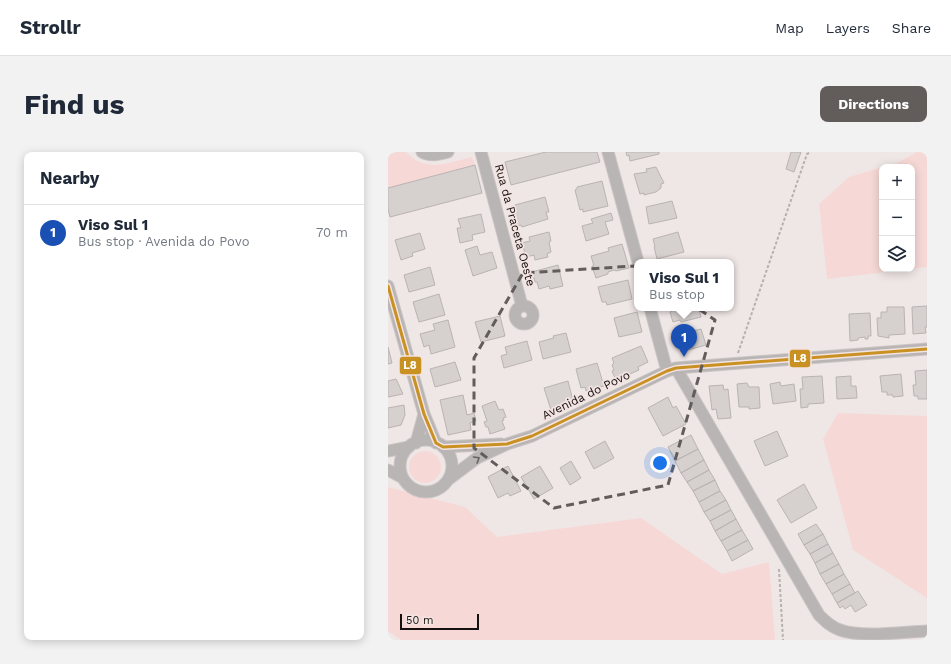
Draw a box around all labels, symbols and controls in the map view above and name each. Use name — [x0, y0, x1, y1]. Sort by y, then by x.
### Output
text: Strollr — [20, 16, 81, 39]
text: Map — [775, 20, 804, 36]
text: Layers — [826, 20, 870, 36]
text: Share — [892, 20, 931, 36]
button: Directions — [820, 86, 927, 122]
text: Find us — [24, 88, 124, 121]
street label: Rua da Praceta Oeste — [492, 162, 538, 288]
map controls — [879, 164, 915, 272]
button: + — [879, 164, 915, 200]
text: Nearby — [40, 168, 99, 188]
button: − — [879, 200, 915, 236]
text: Viso Sul 1 — [78, 216, 148, 234]
text: 1 — [50, 225, 56, 240]
text: 70 m — [316, 225, 348, 240]
text: Bus stop · Avenida do Povo — [78, 234, 249, 249]
button: layers — [879, 236, 915, 272]
popup — [634, 259, 734, 311]
text: Viso Sul 1 — [649, 269, 719, 287]
text: Bus stop — [649, 287, 705, 302]
pin: 1 — [671, 324, 697, 357]
line badge: L8 — [789, 349, 811, 368]
text: L8 — [793, 352, 807, 365]
line badge: L8 — [399, 356, 422, 375]
text: L8 — [403, 359, 417, 372]
street label: Avenida do Povo — [540, 368, 632, 422]
your location — [650, 453, 670, 473]
one-way arrow — [473, 457, 480, 464]
scale bar — [400, 612, 479, 631]
text: 50 m — [406, 614, 433, 627]

